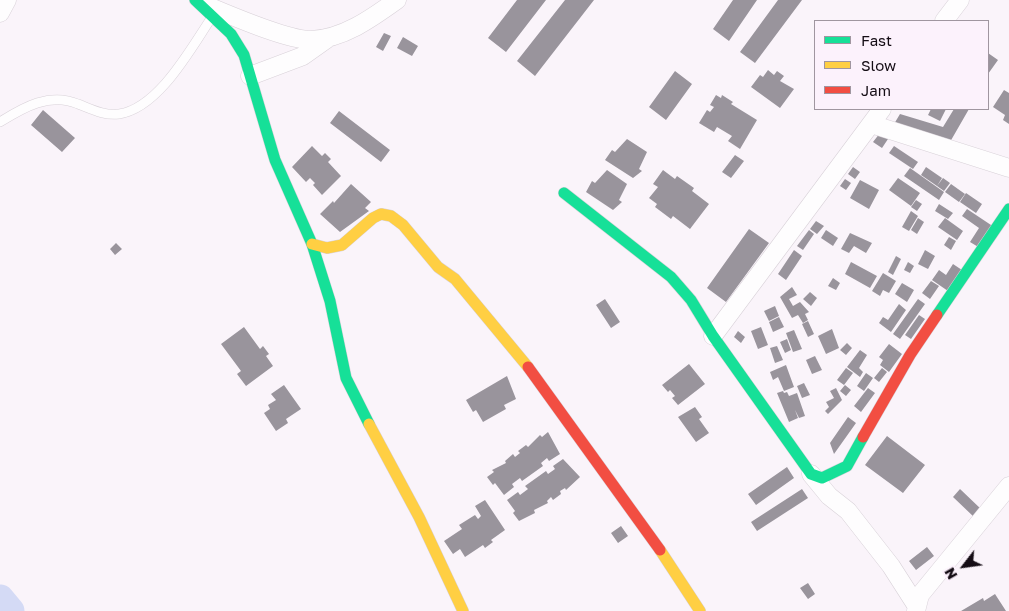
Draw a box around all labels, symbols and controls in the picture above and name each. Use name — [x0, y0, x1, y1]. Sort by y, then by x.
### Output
legend — [814, 20, 989, 110]
text: Fast — [861, 31, 892, 49]
text: Slow — [861, 56, 896, 74]
text: Jam — [861, 81, 891, 99]
north arrow — [939, 541, 989, 591]
text: N — [941, 565, 961, 583]

